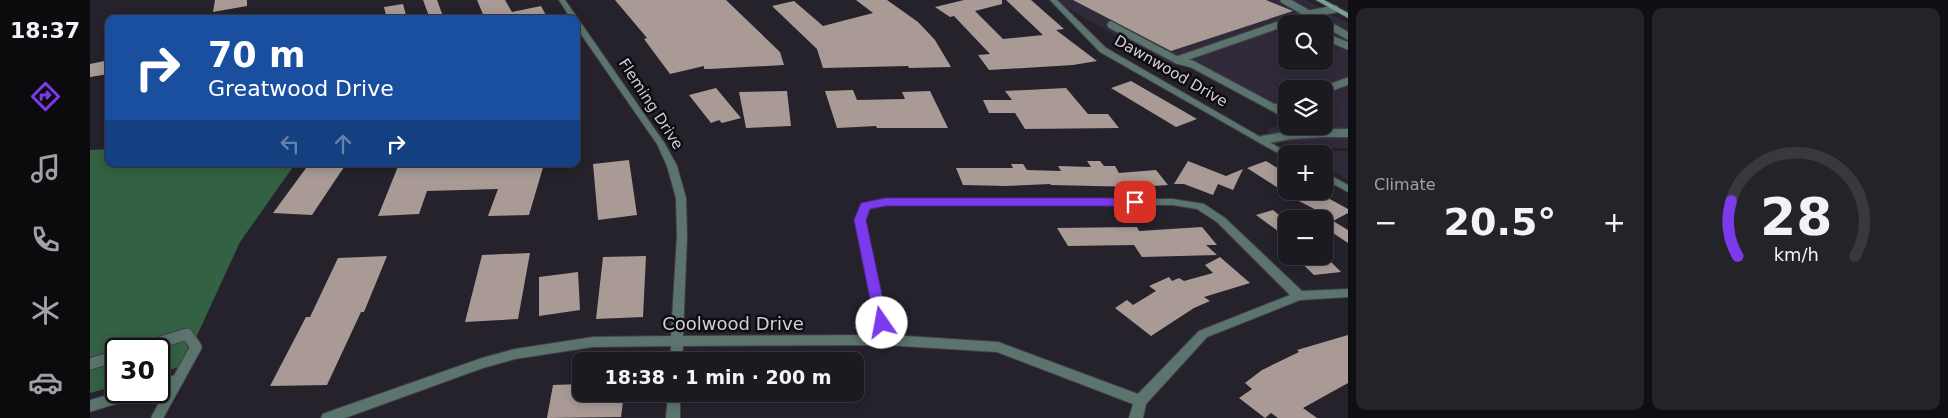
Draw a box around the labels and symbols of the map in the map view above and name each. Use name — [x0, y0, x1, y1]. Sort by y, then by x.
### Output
street label: Dawnwood Drive — [1111, 31, 1231, 111]
street label: Fleming Drive — [615, 55, 687, 153]
pin — [1114, 181, 1156, 223]
position arrow — [855, 296, 907, 348]
street label: Coolwood Drive — [662, 313, 804, 334]
speed limit sign: 30 — [105, 338, 170, 403]

